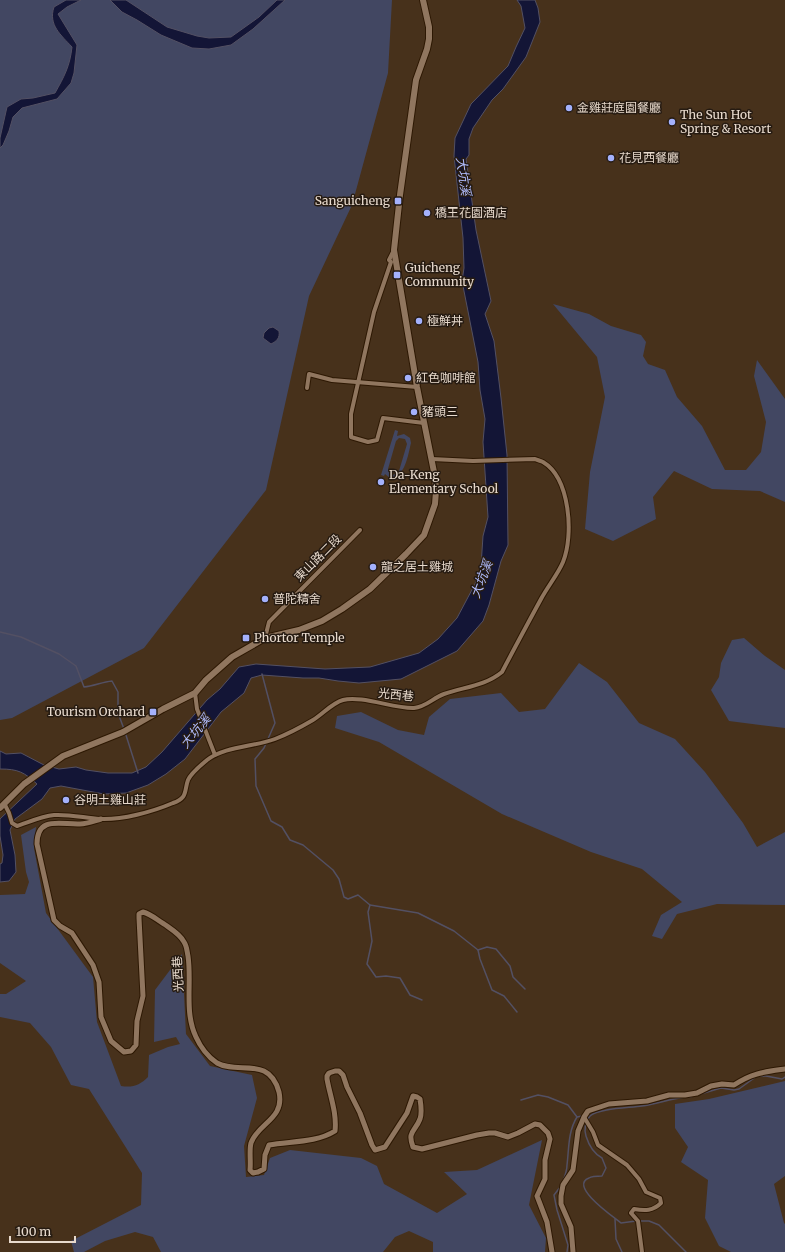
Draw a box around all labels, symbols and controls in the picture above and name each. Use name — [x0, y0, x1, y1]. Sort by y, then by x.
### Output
place label: 金雞莊庭園餐廳 — [577, 100, 661, 115]
marker: 金雞莊庭園餐廳 — [564, 103, 574, 113]
place label: The Sun Hot Spring & Resort — [680, 107, 771, 136]
marker: The Sun Hot Spring & Resort — [667, 117, 677, 127]
place label: 花見西餐廳 — [619, 150, 679, 165]
marker: 花見西餐廳 — [606, 153, 616, 163]
water label: 大坑溪 — [452, 156, 475, 199]
place label: Sanguicheng — [315, 193, 391, 208]
marker: Sanguicheng — [393, 196, 403, 206]
place label: 橋王花園酒店 — [435, 205, 507, 220]
marker: 橋王花園酒店 — [422, 208, 432, 218]
place label: Guicheng Community — [405, 260, 474, 289]
marker: Guicheng Community — [392, 270, 402, 280]
place label: 極鮮丼 — [427, 313, 463, 328]
marker: 極鮮丼 — [414, 316, 424, 326]
place label: 紅色咖啡館 — [416, 370, 476, 385]
marker: 紅色咖啡館 — [403, 373, 413, 383]
place label: 豬頭三 — [422, 404, 458, 419]
marker: 豬頭三 — [409, 407, 419, 417]
place label: Da-Keng Elementary School — [389, 467, 499, 496]
marker: Da-Keng Elementary School — [376, 477, 386, 487]
street label: 東山路二段 — [291, 531, 344, 584]
water label: 大坑溪 — [467, 556, 497, 600]
place label: 龍之居土雞城 — [381, 559, 453, 574]
marker: 龍之居土雞城 — [368, 562, 378, 572]
place label: 普陀精舍 — [273, 591, 321, 606]
marker: 普陀精舍 — [260, 594, 270, 604]
place label: Phortor Temple — [254, 630, 345, 645]
marker: Phortor Temple — [241, 633, 251, 643]
street label: 光西巷 — [377, 685, 415, 704]
place label: Tourism Orchard — [46, 704, 145, 719]
marker: Tourism Orchard — [148, 707, 158, 717]
water label: 大坑溪 — [176, 709, 216, 752]
place label: 谷明土雞山莊 — [74, 792, 146, 807]
marker: 谷明土雞山莊 — [61, 795, 71, 805]
street label: 光西巷 — [169, 956, 186, 992]
scale bar — [10, 1218, 75, 1244]
text: 100 m — [16, 1224, 51, 1239]

